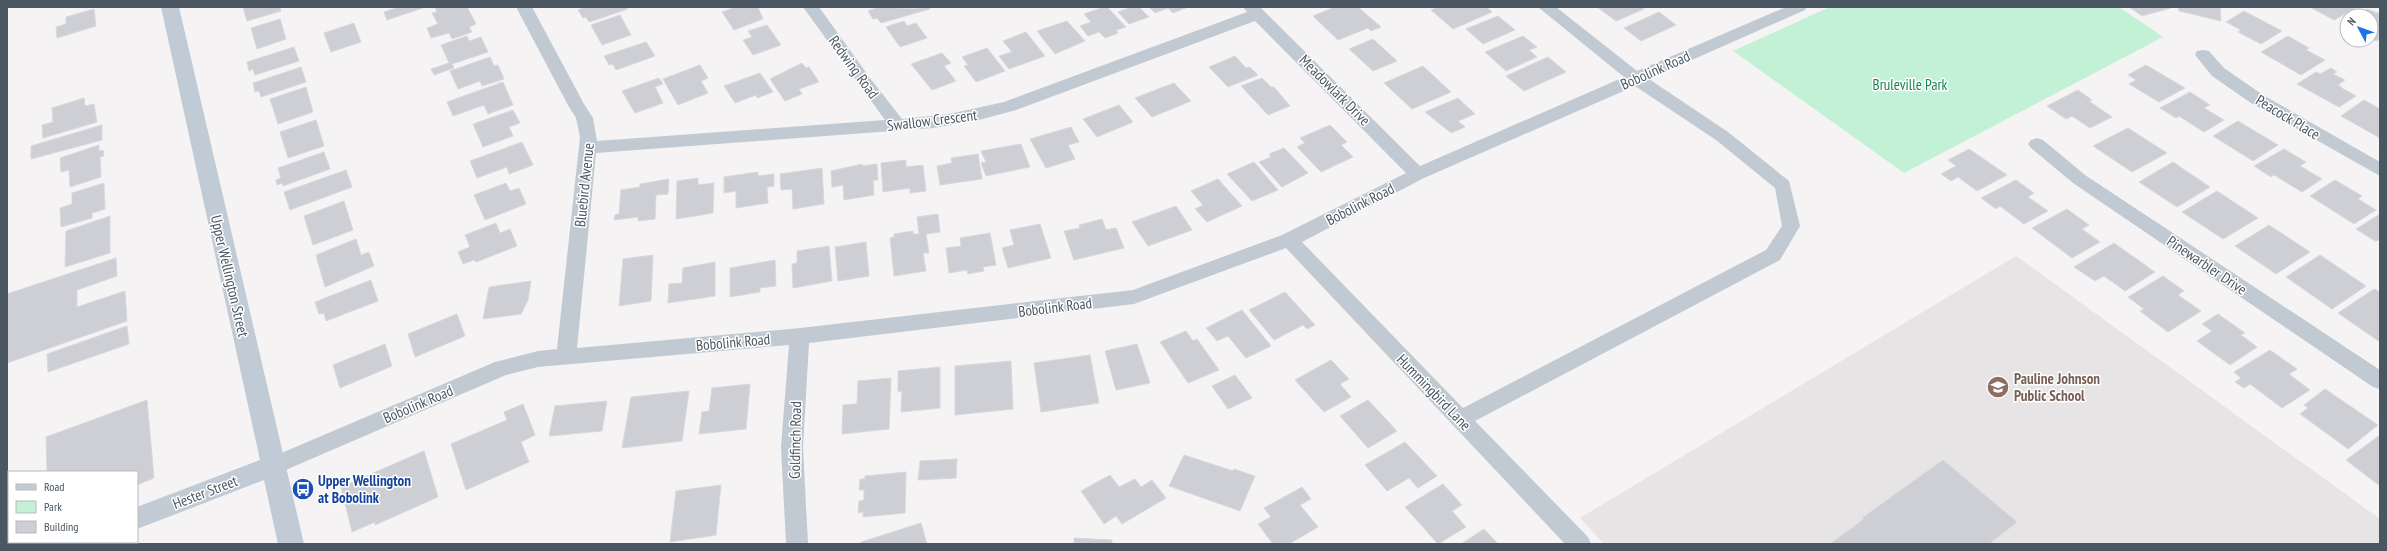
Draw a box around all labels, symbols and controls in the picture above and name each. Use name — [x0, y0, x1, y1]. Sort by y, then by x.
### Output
north arrow — [2339, 8, 2379, 48]
text: N — [2344, 15, 2359, 28]
street label: Redwing Road — [825, 32, 883, 102]
street label: Bobolink Road — [1617, 46, 1693, 94]
street label: Meadowlark Drive — [1295, 50, 1375, 130]
park label: Bruleville Park — [1873, 75, 1948, 94]
street label: Peacock Place — [2252, 90, 2324, 144]
street label: Swallow Crescent — [886, 105, 978, 135]
street label: Bluebird Avenue — [570, 142, 598, 228]
street label: Bobolink Road — [1323, 179, 1397, 229]
street label: Upper Wellington Street — [207, 213, 253, 339]
street label: Pinewarbler Drive — [2163, 231, 2251, 299]
street label: Bobolink Road — [1017, 293, 1093, 321]
street label: Bobolink Road — [695, 329, 771, 355]
street label: Hummingbird Lane — [1393, 350, 1475, 434]
place label: Pauline Johnson Public School — [2014, 369, 2100, 405]
school or university icon: Pauline Johnson Public School — [1985, 374, 2011, 400]
street label: Bobolink Road — [380, 381, 456, 427]
street label: Goldfinch Road — [785, 401, 805, 479]
legend — [8, 471, 138, 543]
street label: Hester Street — [170, 471, 240, 513]
place label: Upper Wellington at Bobolink — [318, 471, 411, 507]
bus stop icon: Upper Wellington at Bobolink — [290, 476, 316, 502]
text: Road — [44, 479, 64, 494]
text: Park — [44, 499, 62, 514]
text: Building — [44, 519, 79, 534]

